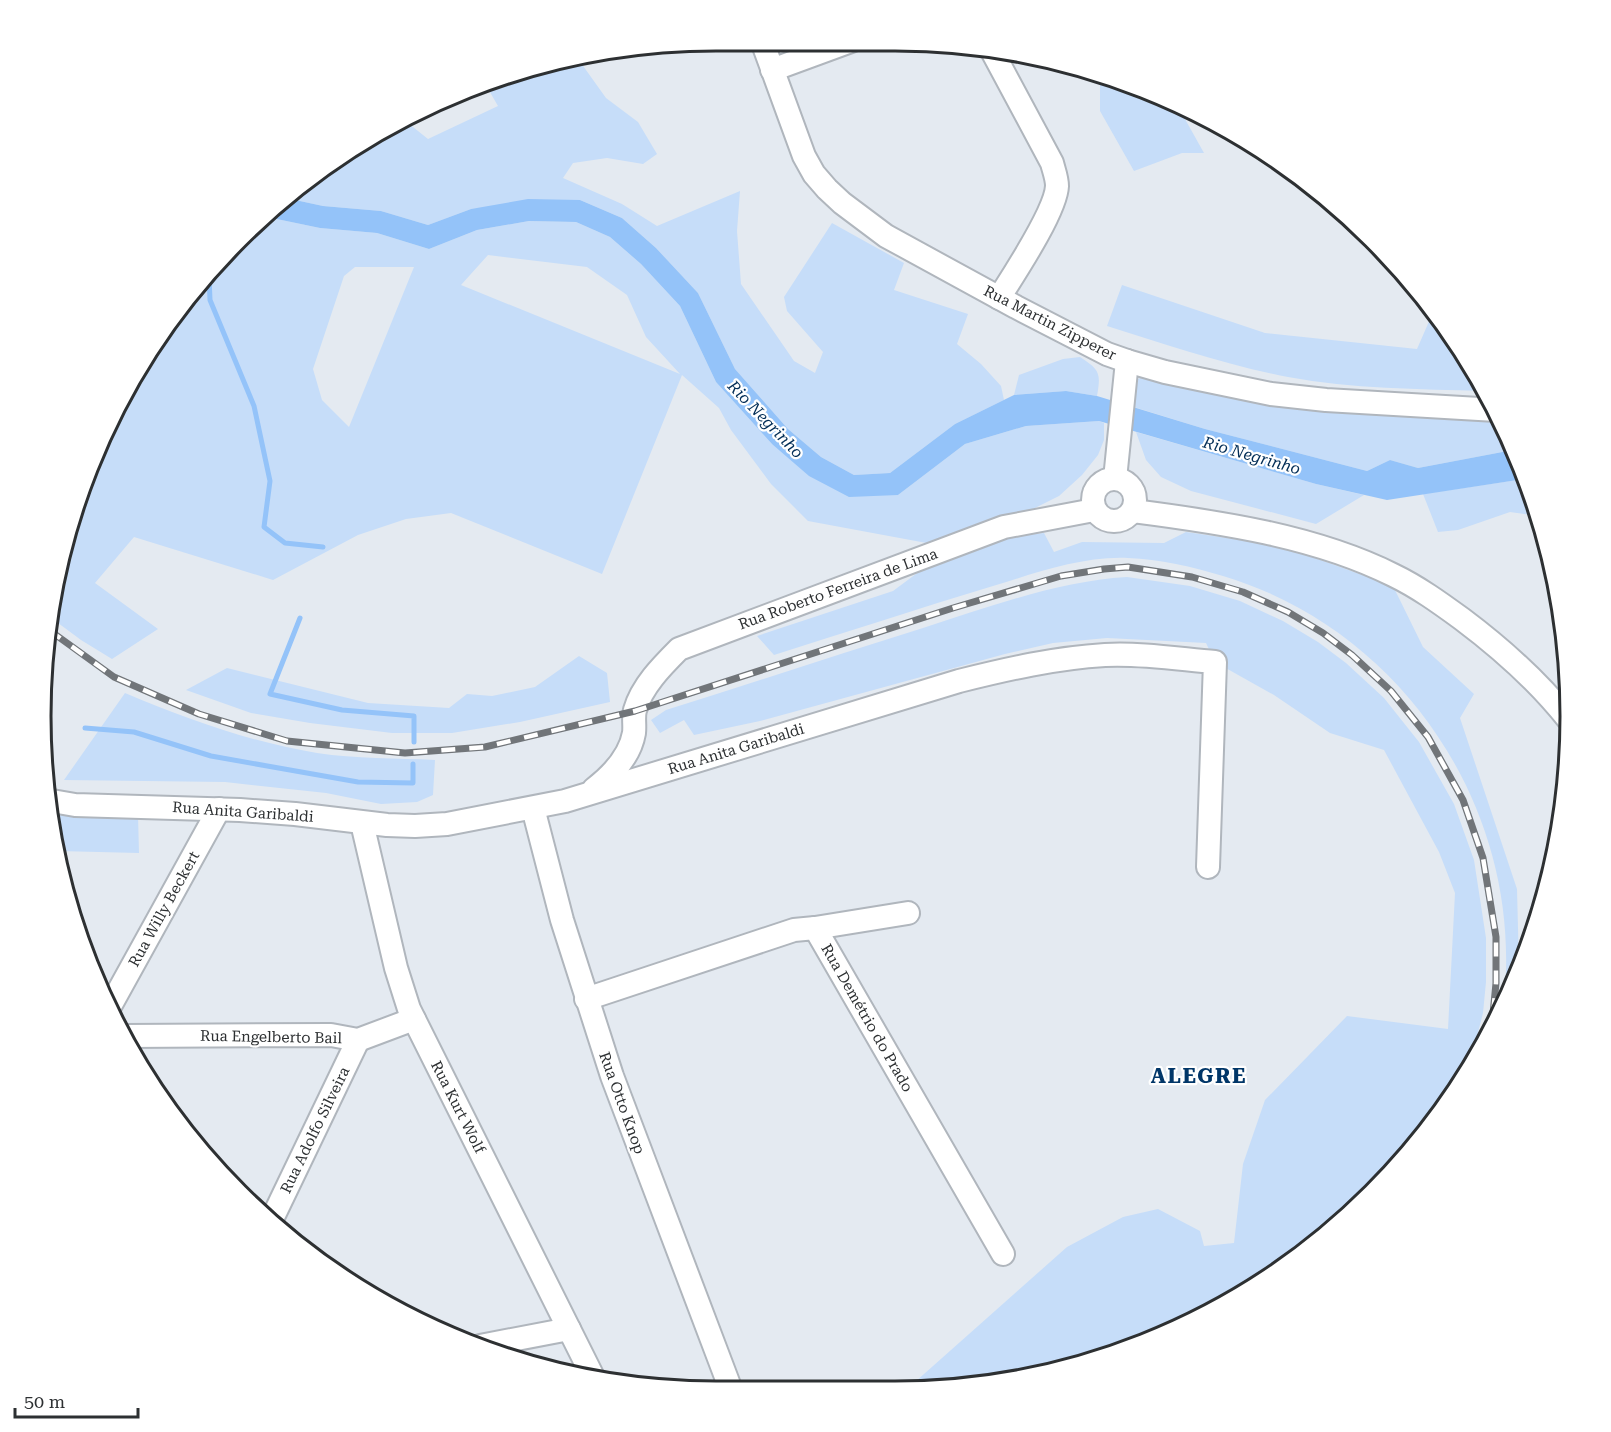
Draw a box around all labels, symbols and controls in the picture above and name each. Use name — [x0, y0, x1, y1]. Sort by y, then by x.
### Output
street label: Rua Martin Zipperer — [981, 282, 1119, 364]
water label: Rio Negrinho — [723, 376, 807, 462]
water label: Rio Negrinho — [1200, 432, 1303, 478]
street label: Rua Roberto Ferreira de Lima — [736, 544, 940, 634]
street label: Rua Anita Garibaldi — [666, 720, 806, 778]
street label: Rua Anita Garibaldi — [172, 798, 314, 826]
street label: Rua Willy Beckert — [125, 848, 203, 970]
street label: Rua Demétrio do Prado — [817, 941, 917, 1095]
street label: Rua Engelberto Bail — [200, 1027, 342, 1047]
street label: Rua Otto Knop — [595, 1050, 649, 1157]
street label: Rua Kurt Wolf — [427, 1058, 490, 1157]
street label: Rua Adolfo Silveira — [277, 1064, 353, 1196]
district label: ALEGRE — [1151, 1064, 1247, 1088]
scale bar — [15, 1381, 138, 1419]
text: 50 m — [24, 1391, 65, 1412]

